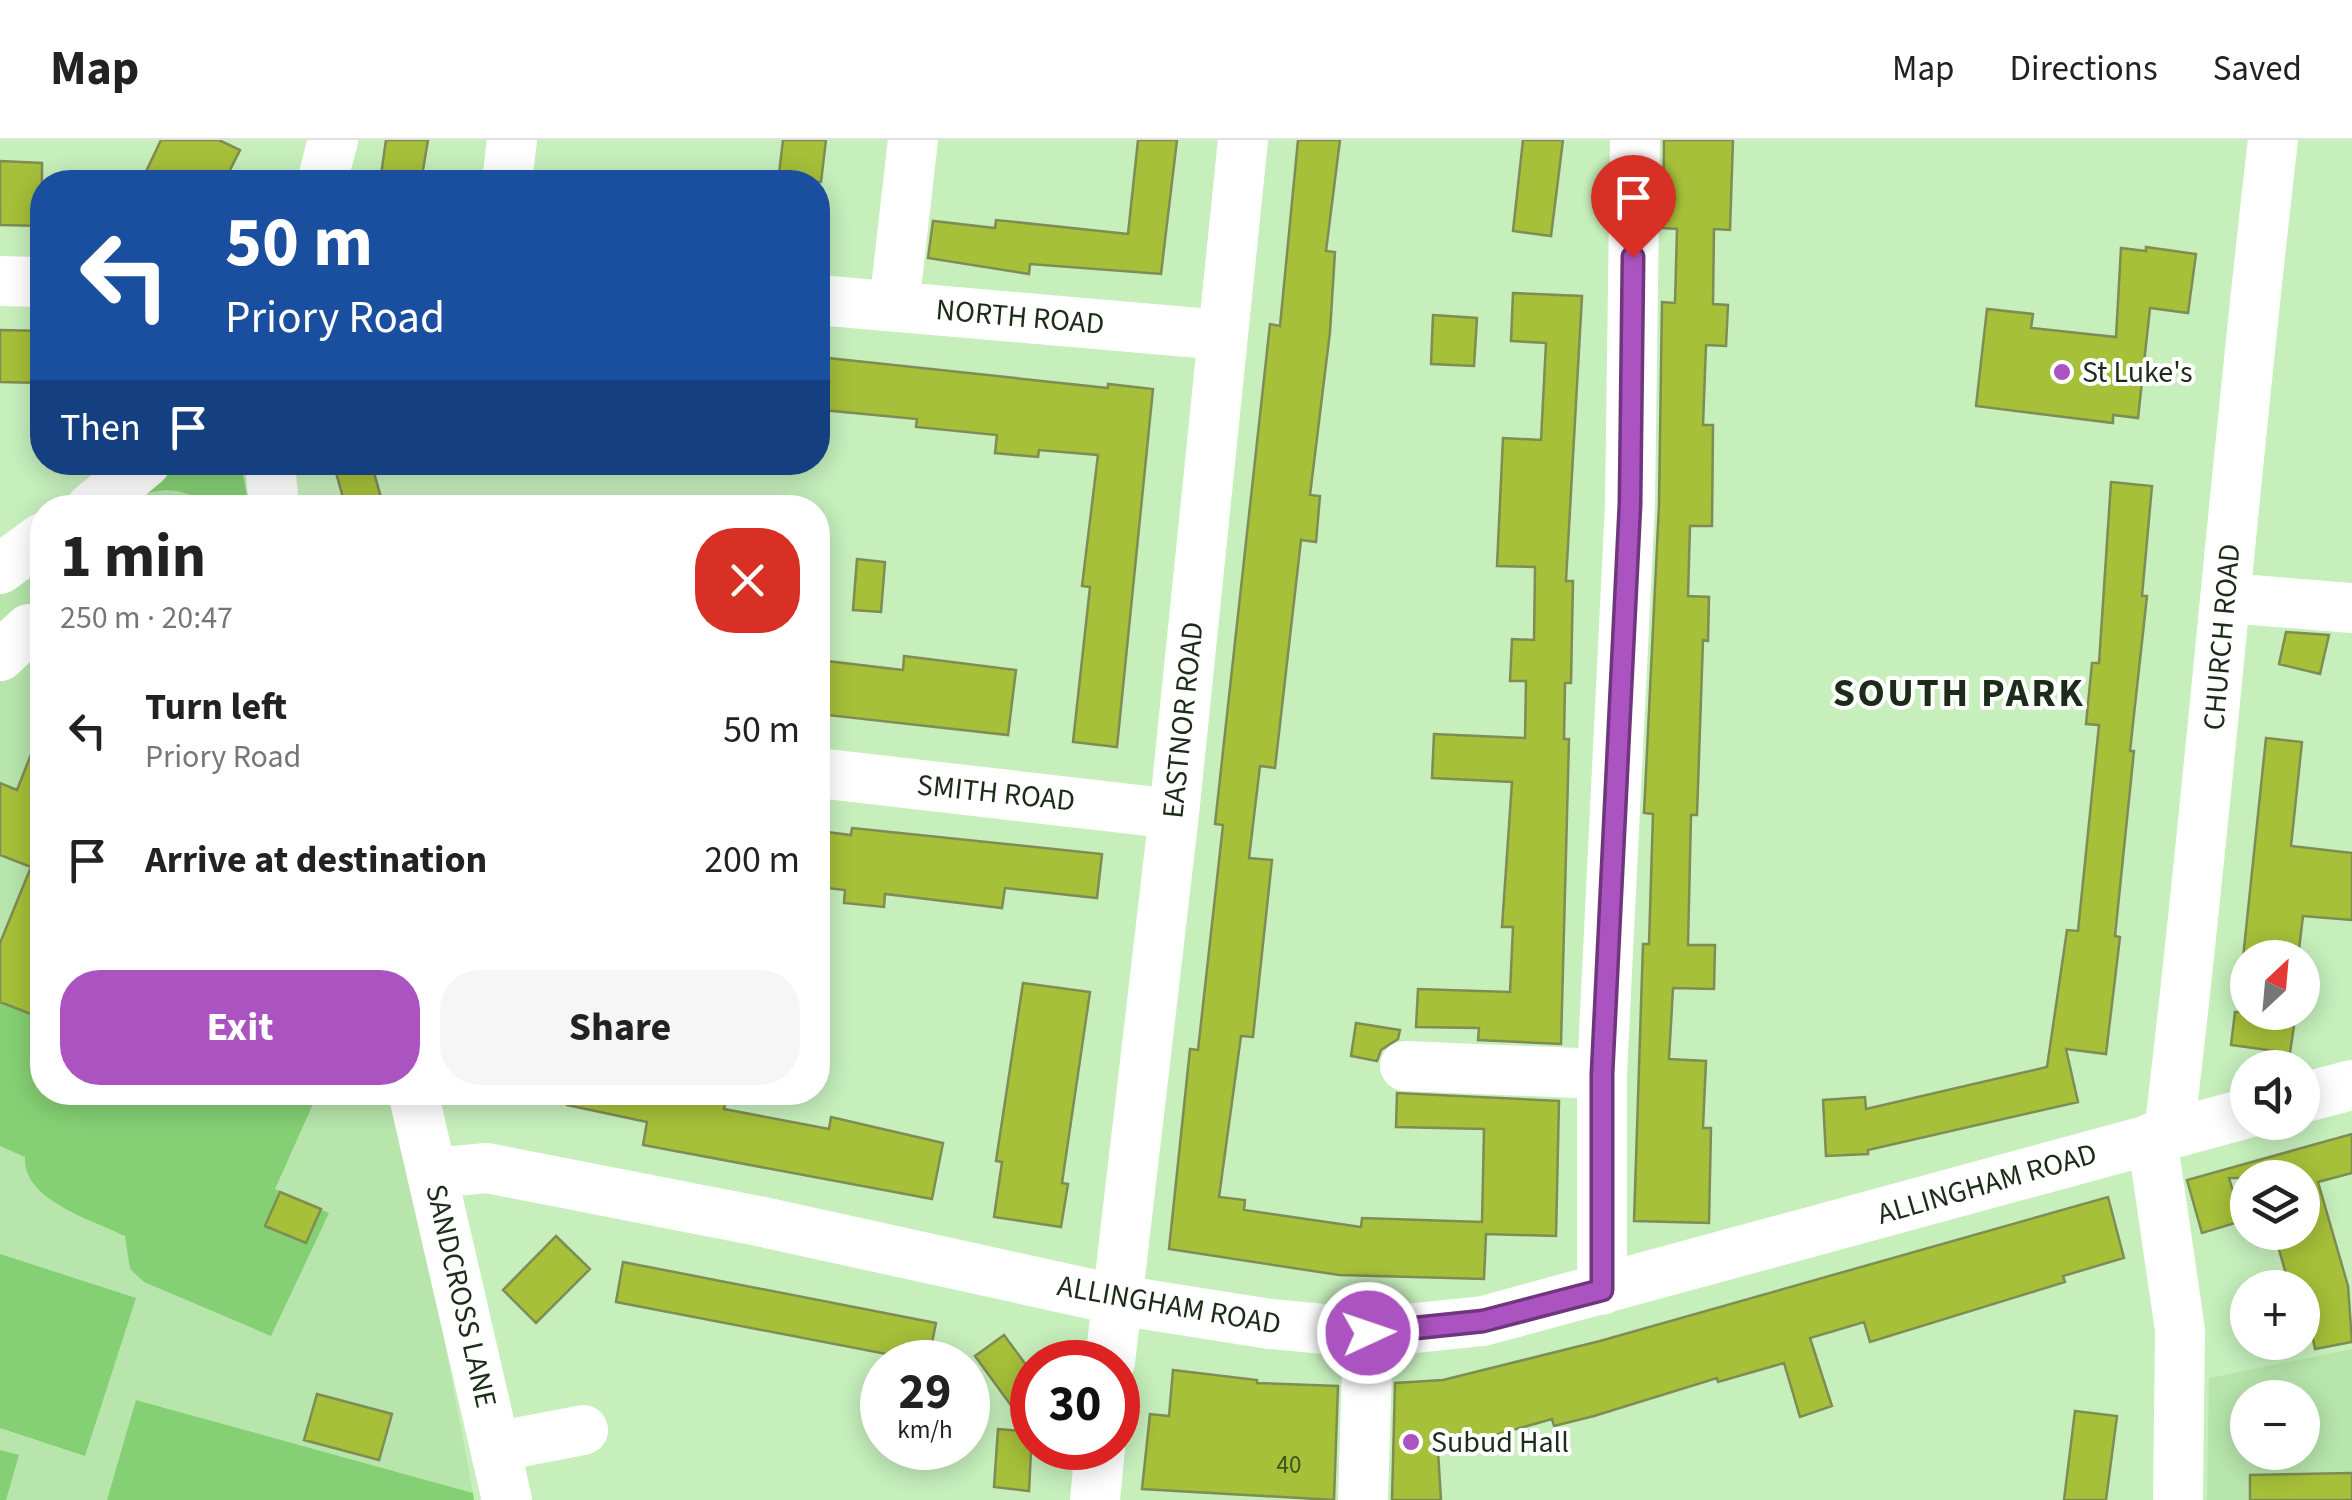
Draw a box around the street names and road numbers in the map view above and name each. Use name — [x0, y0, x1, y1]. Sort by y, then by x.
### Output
street label: NORTH ROAD — [934, 288, 1106, 346]
street label: CHURCH ROAD — [2192, 542, 2252, 732]
street label: EASTNOR ROAD — [1151, 620, 1215, 820]
street label: SMITH ROAD — [915, 763, 1077, 823]
street label: ALLINGHAM ROAD — [1872, 1132, 2102, 1236]
street label: SANDCROSS LANE — [414, 1180, 508, 1412]
street label: ALLINGHAM ROAD — [1054, 1264, 1284, 1346]

